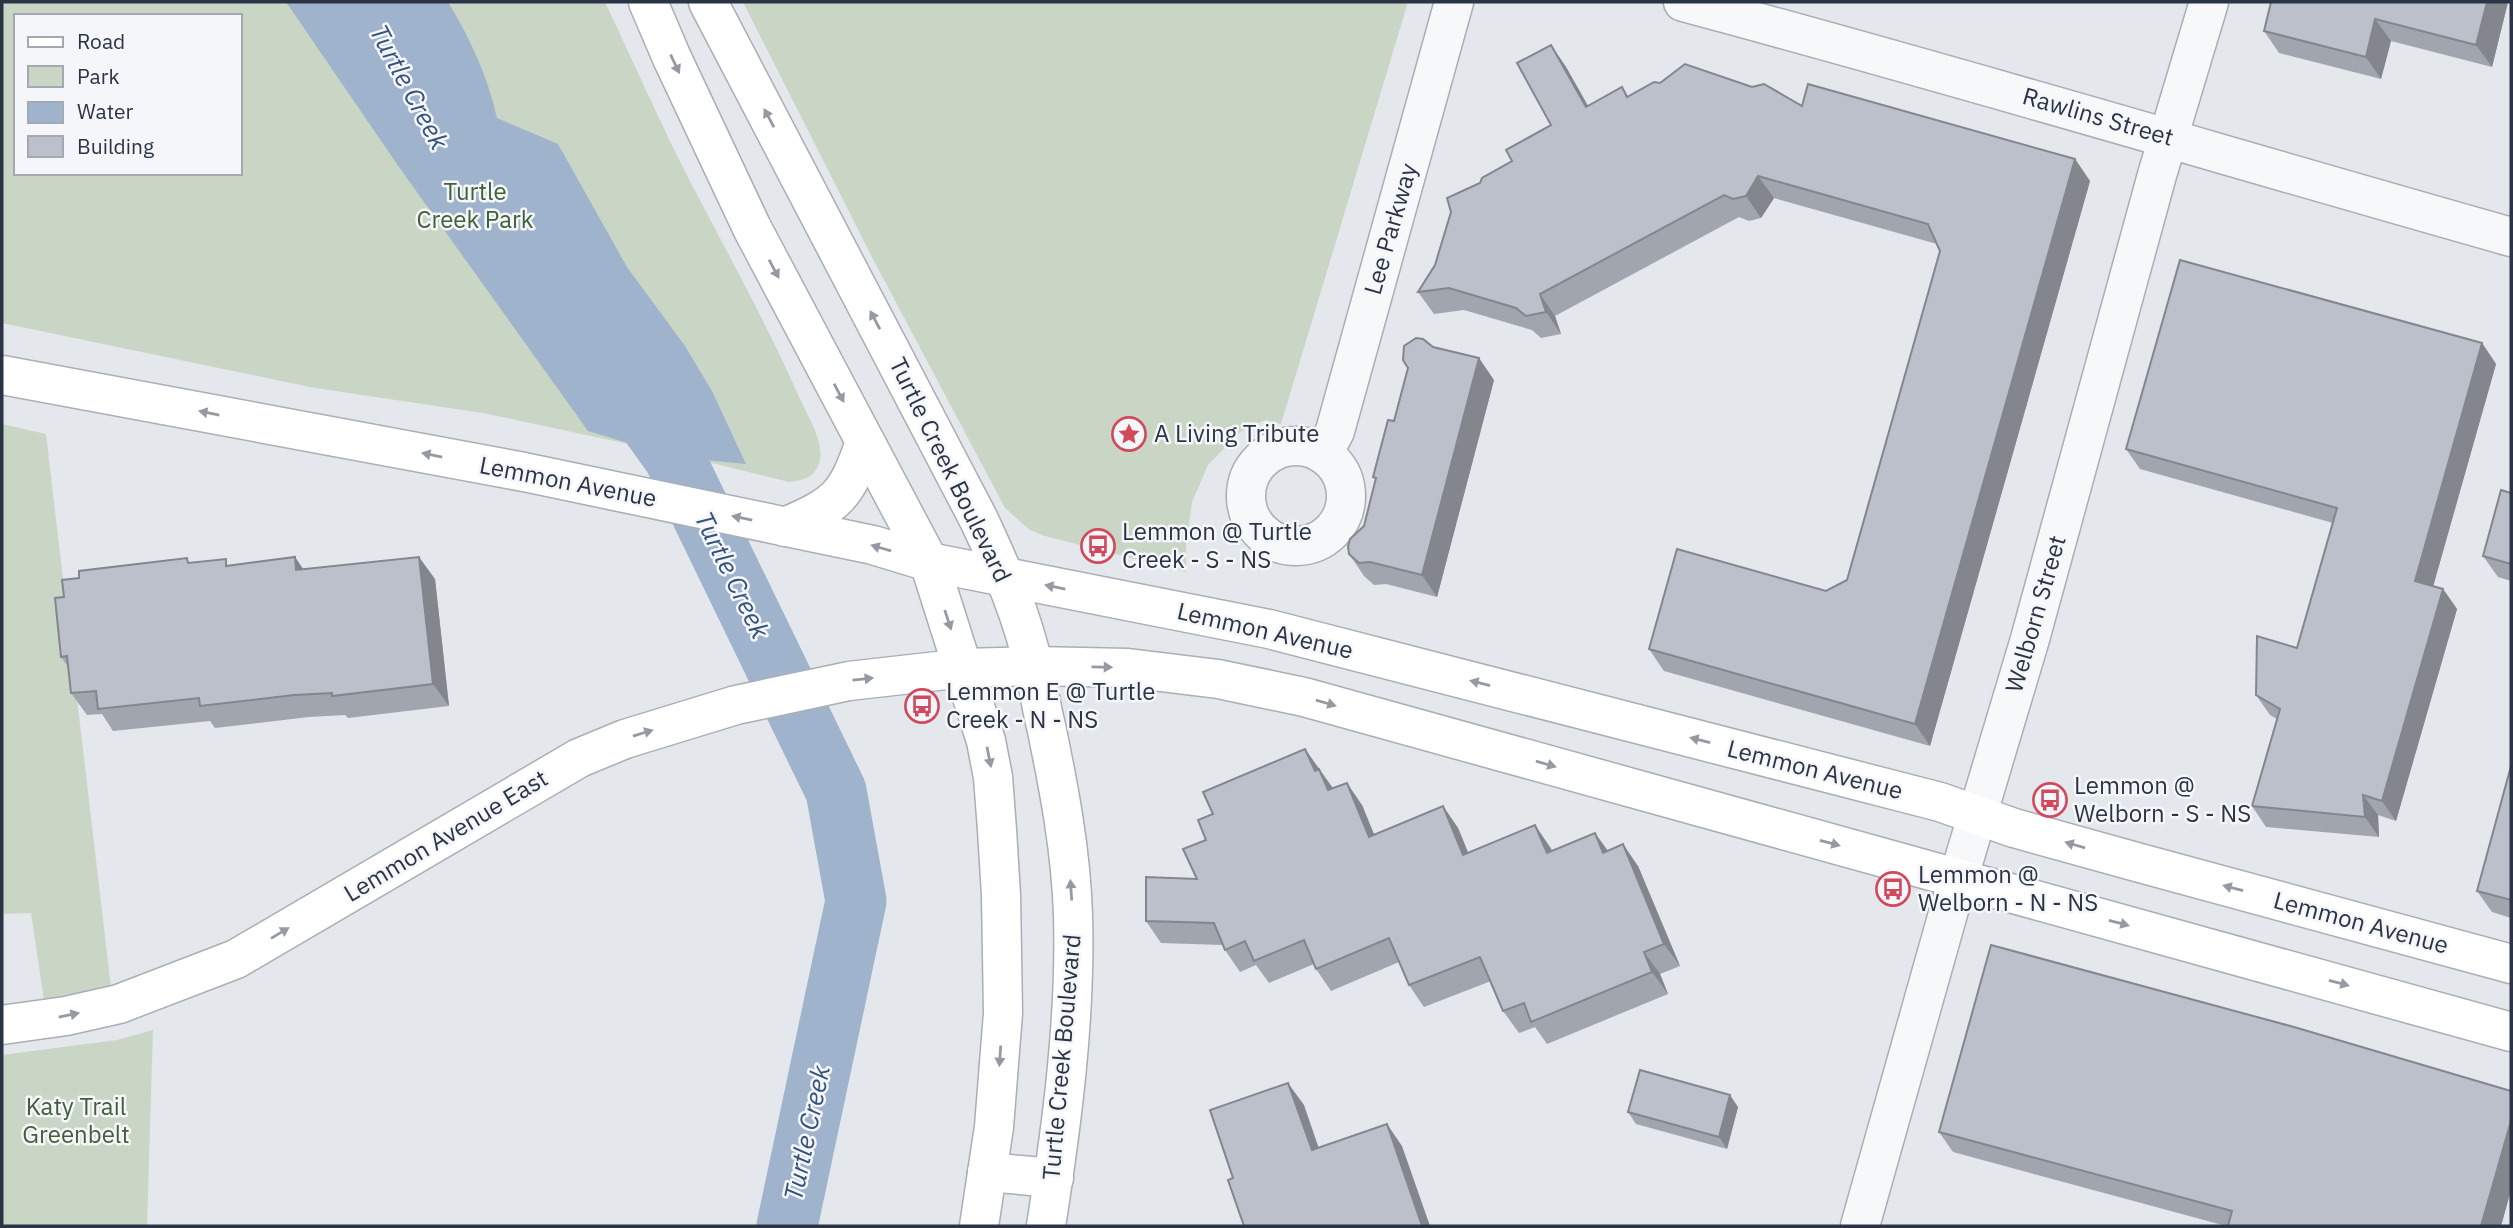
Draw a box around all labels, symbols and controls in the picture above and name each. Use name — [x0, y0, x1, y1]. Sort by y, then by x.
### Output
legend — [14, 14, 242, 175]
water label: Turtle Creek — [363, 18, 457, 155]
text: Road — [77, 27, 125, 55]
one-way arrow — [670, 54, 681, 75]
text: Park — [77, 62, 120, 90]
street label: Rawlins Street — [2019, 79, 2177, 153]
text: Water — [77, 97, 134, 125]
one-way arrow — [763, 108, 775, 128]
text: Building — [77, 132, 154, 160]
street label: Lee Parkway — [1356, 159, 1424, 298]
park label: Turtle Creek Park — [417, 175, 534, 235]
one-way arrow — [768, 260, 780, 279]
one-way arrow — [869, 310, 880, 330]
street label: Turtle Creek Boulevard — [883, 352, 1019, 587]
one-way arrow — [834, 383, 845, 403]
one-way arrow — [198, 408, 220, 419]
place icon: A Living Tribute — [1110, 415, 1148, 453]
place label: A Living Tribute — [1154, 417, 1319, 449]
street label: Lemmon Avenue — [477, 448, 659, 514]
one-way arrow — [421, 450, 443, 461]
water label: Turtle Creek — [688, 506, 778, 644]
one-way arrow — [731, 512, 753, 523]
place label: Lemmon @ Turtle Creek - S - NS — [1122, 515, 1312, 575]
bus stop icon: Lemmon @ Turtle Creek - S - NS — [1079, 527, 1117, 565]
street label: Welborn Street — [1997, 531, 2073, 696]
one-way arrow — [870, 542, 892, 553]
one-way arrow — [1044, 582, 1066, 593]
street label: Lemmon Avenue — [1174, 594, 1356, 666]
one-way arrow — [943, 609, 954, 630]
one-way arrow — [1092, 661, 1114, 673]
one-way arrow — [853, 674, 875, 685]
place label: Lemmon E @ Turtle Creek - N - NS — [946, 675, 1156, 735]
one-way arrow — [1468, 677, 1490, 688]
bus stop icon: Lemmon E @ Turtle Creek - N - NS — [903, 687, 941, 725]
one-way arrow — [1316, 698, 1338, 709]
one-way arrow — [632, 728, 653, 738]
street label: Lemmon Avenue — [1724, 732, 1906, 806]
one-way arrow — [1689, 734, 1711, 745]
one-way arrow — [984, 746, 995, 768]
one-way arrow — [1535, 759, 1557, 770]
street label: Lemmon Avenue East — [338, 762, 553, 909]
place label: Lemmon @ Welborn - S - NS — [2074, 769, 2251, 829]
bus stop icon: Lemmon @ Welborn - S - NS — [2031, 781, 2069, 819]
one-way arrow — [1820, 838, 1842, 849]
one-way arrow — [2064, 839, 2085, 849]
place label: Lemmon @ Welborn - N - NS — [1918, 858, 2098, 918]
bus stop icon: Lemmon @ Welborn - N - NS — [1874, 870, 1912, 908]
one-way arrow — [1065, 879, 1076, 901]
one-way arrow — [2222, 882, 2244, 893]
street label: Lemmon Avenue — [2270, 883, 2452, 961]
one-way arrow — [2109, 918, 2131, 929]
one-way arrow — [271, 927, 290, 939]
street label: Turtle Creek Boulevard — [1034, 933, 1088, 1181]
one-way arrow — [2328, 979, 2349, 989]
one-way arrow — [58, 1009, 80, 1020]
one-way arrow — [994, 1045, 1005, 1067]
water label: Turtle Creek — [775, 1062, 837, 1203]
park label: Katy Trail Greenbelt — [22, 1090, 130, 1150]

